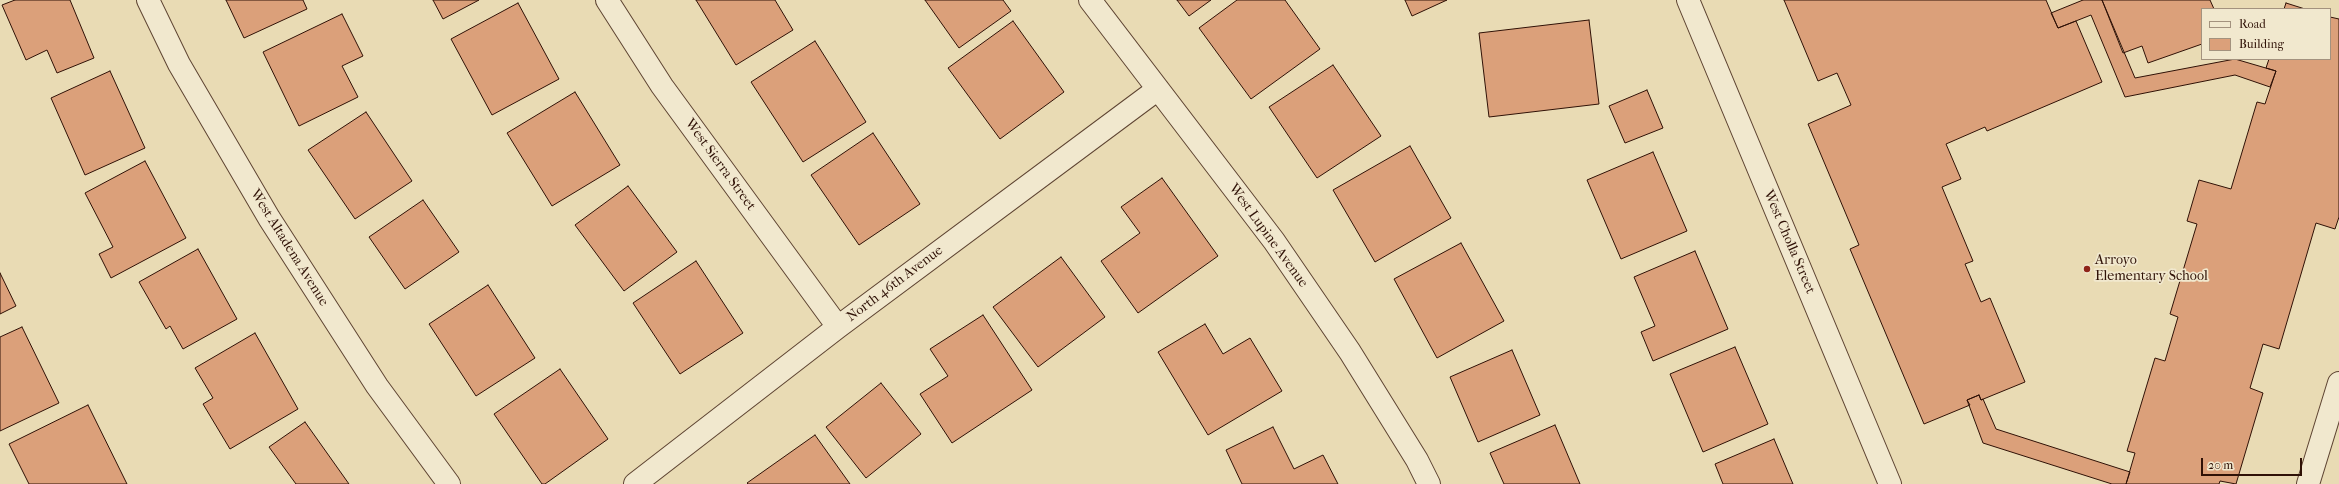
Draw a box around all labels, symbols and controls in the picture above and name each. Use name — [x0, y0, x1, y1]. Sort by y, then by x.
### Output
legend — [2201, 8, 2331, 60]
text: Road — [2239, 17, 2266, 31]
text: Building — [2239, 37, 2284, 51]
street label: West Sierra Street — [681, 116, 759, 214]
street label: West Lupine Avenue — [1225, 181, 1311, 291]
street label: West Altadena Avenue — [246, 186, 332, 310]
street label: West Cholla Street — [1760, 187, 1818, 297]
street label: North 46th Avenue — [844, 242, 946, 326]
place label: Arroyo Elementary School — [2095, 253, 2208, 286]
marker: Arroyo Elementary School — [2082, 264, 2092, 274]
scale bar — [2203, 450, 2304, 476]
text: 20 m — [2208, 458, 2233, 472]

